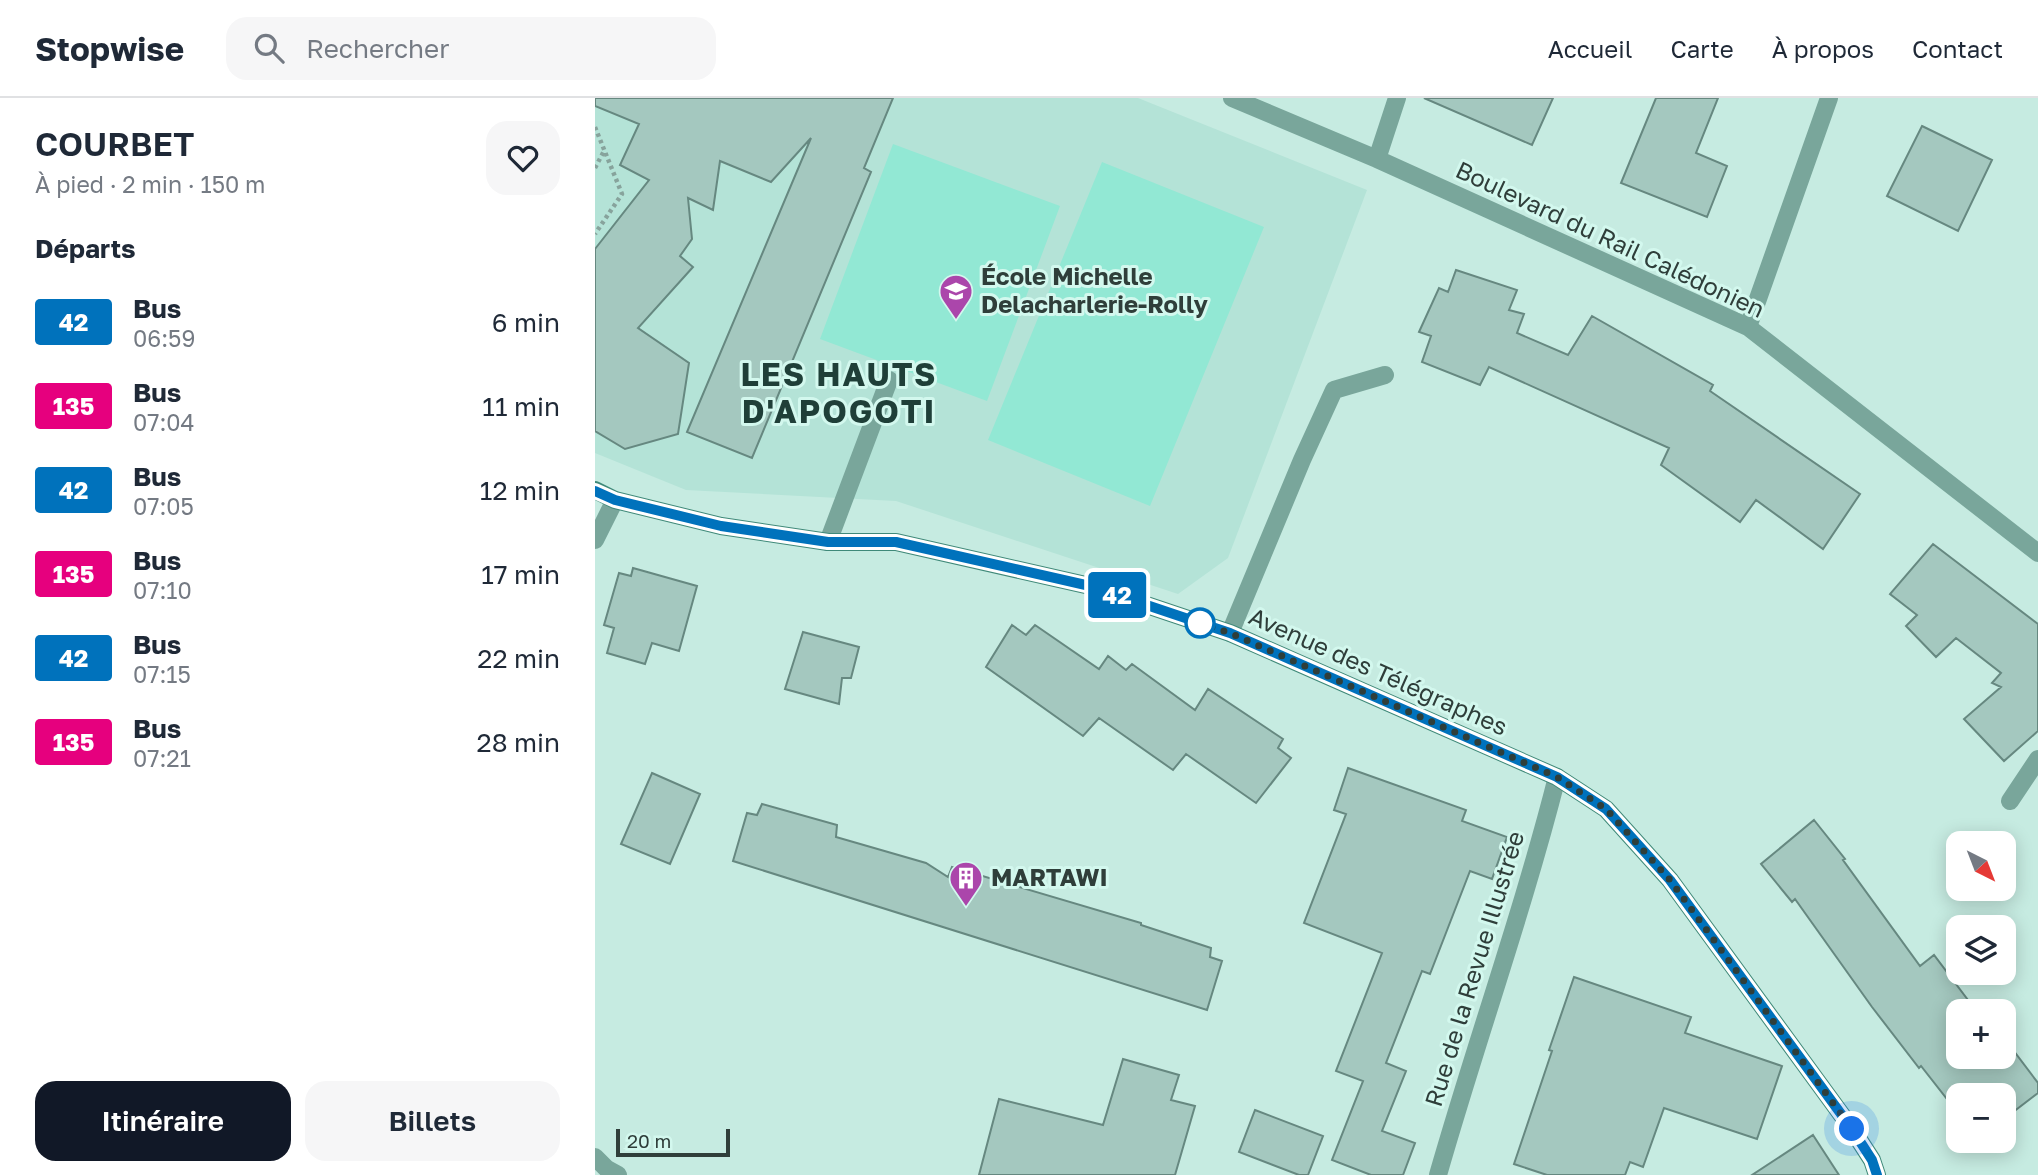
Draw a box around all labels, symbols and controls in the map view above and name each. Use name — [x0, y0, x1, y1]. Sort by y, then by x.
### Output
search box — [226, 17, 716, 80]
text: Stopwise — [35, 29, 184, 68]
icon: search — [250, 29, 288, 67]
text: Rechercher — [306, 33, 449, 64]
text: Accueil — [1548, 34, 1632, 63]
text: Carte — [1670, 34, 1734, 63]
text: À propos — [1772, 34, 1874, 63]
text: Contact — [1912, 34, 2003, 63]
button: heart — [486, 121, 560, 195]
text: COURBET — [35, 124, 194, 163]
street label: Boulevard du Rail Calédonien — [1452, 154, 1770, 323]
text: À pied · 2 min · 150 m — [35, 170, 265, 198]
text: Départs — [35, 233, 136, 264]
place label: École Michelle Delacharlerie-Rolly — [981, 261, 1208, 318]
school or university icon: École Michelle Delacharlerie-Rolly — [937, 272, 975, 321]
text: Bus — [133, 293, 181, 324]
text: 42 — [59, 307, 88, 336]
text: 6 min — [492, 307, 560, 338]
text: 06:59 — [133, 324, 195, 352]
district label: LES HAUTS D'APOGOTI — [741, 355, 937, 430]
text: Bus — [133, 377, 181, 408]
text: 135 — [53, 391, 94, 420]
text: 11 min — [482, 391, 560, 422]
text: 07:04 — [133, 408, 195, 436]
text: Bus — [133, 461, 181, 492]
text: 42 — [59, 475, 88, 504]
text: 12 min — [480, 475, 560, 506]
text: 07:05 — [133, 492, 194, 520]
text: Bus — [133, 545, 181, 576]
text: 135 — [53, 559, 94, 588]
text: 17 min — [481, 559, 560, 590]
line badge: 42 — [1085, 572, 1149, 618]
text: 07:10 — [133, 576, 192, 604]
text: 42 — [1102, 580, 1132, 609]
street label: Avenue des Télégraphes — [1245, 600, 1512, 741]
unlabelled marker — [1185, 608, 1215, 638]
text: Bus — [133, 629, 181, 660]
text: 42 — [59, 643, 88, 672]
text: 22 min — [477, 643, 560, 674]
text: 07:15 — [133, 660, 191, 688]
text: Bus — [133, 713, 181, 744]
text: 135 — [53, 727, 94, 756]
text: 28 min — [477, 727, 560, 758]
text: 07:21 — [133, 744, 191, 772]
street label: Rue de la Revue Illustrée — [1418, 827, 1529, 1110]
north arrow — [1946, 831, 2016, 901]
map controls — [1946, 831, 2016, 1153]
building icon: MARTAWI — [947, 859, 985, 908]
place label: MARTAWI — [991, 862, 1108, 891]
button: layers — [1946, 915, 2016, 985]
button: + — [1946, 999, 2016, 1069]
button: Itinéraire — [35, 1081, 291, 1161]
button: Billets — [305, 1081, 560, 1161]
button: − — [1946, 1083, 2016, 1153]
your location — [1834, 1111, 1869, 1146]
scale bar — [616, 1126, 730, 1158]
text: 20 m — [627, 1129, 671, 1152]

